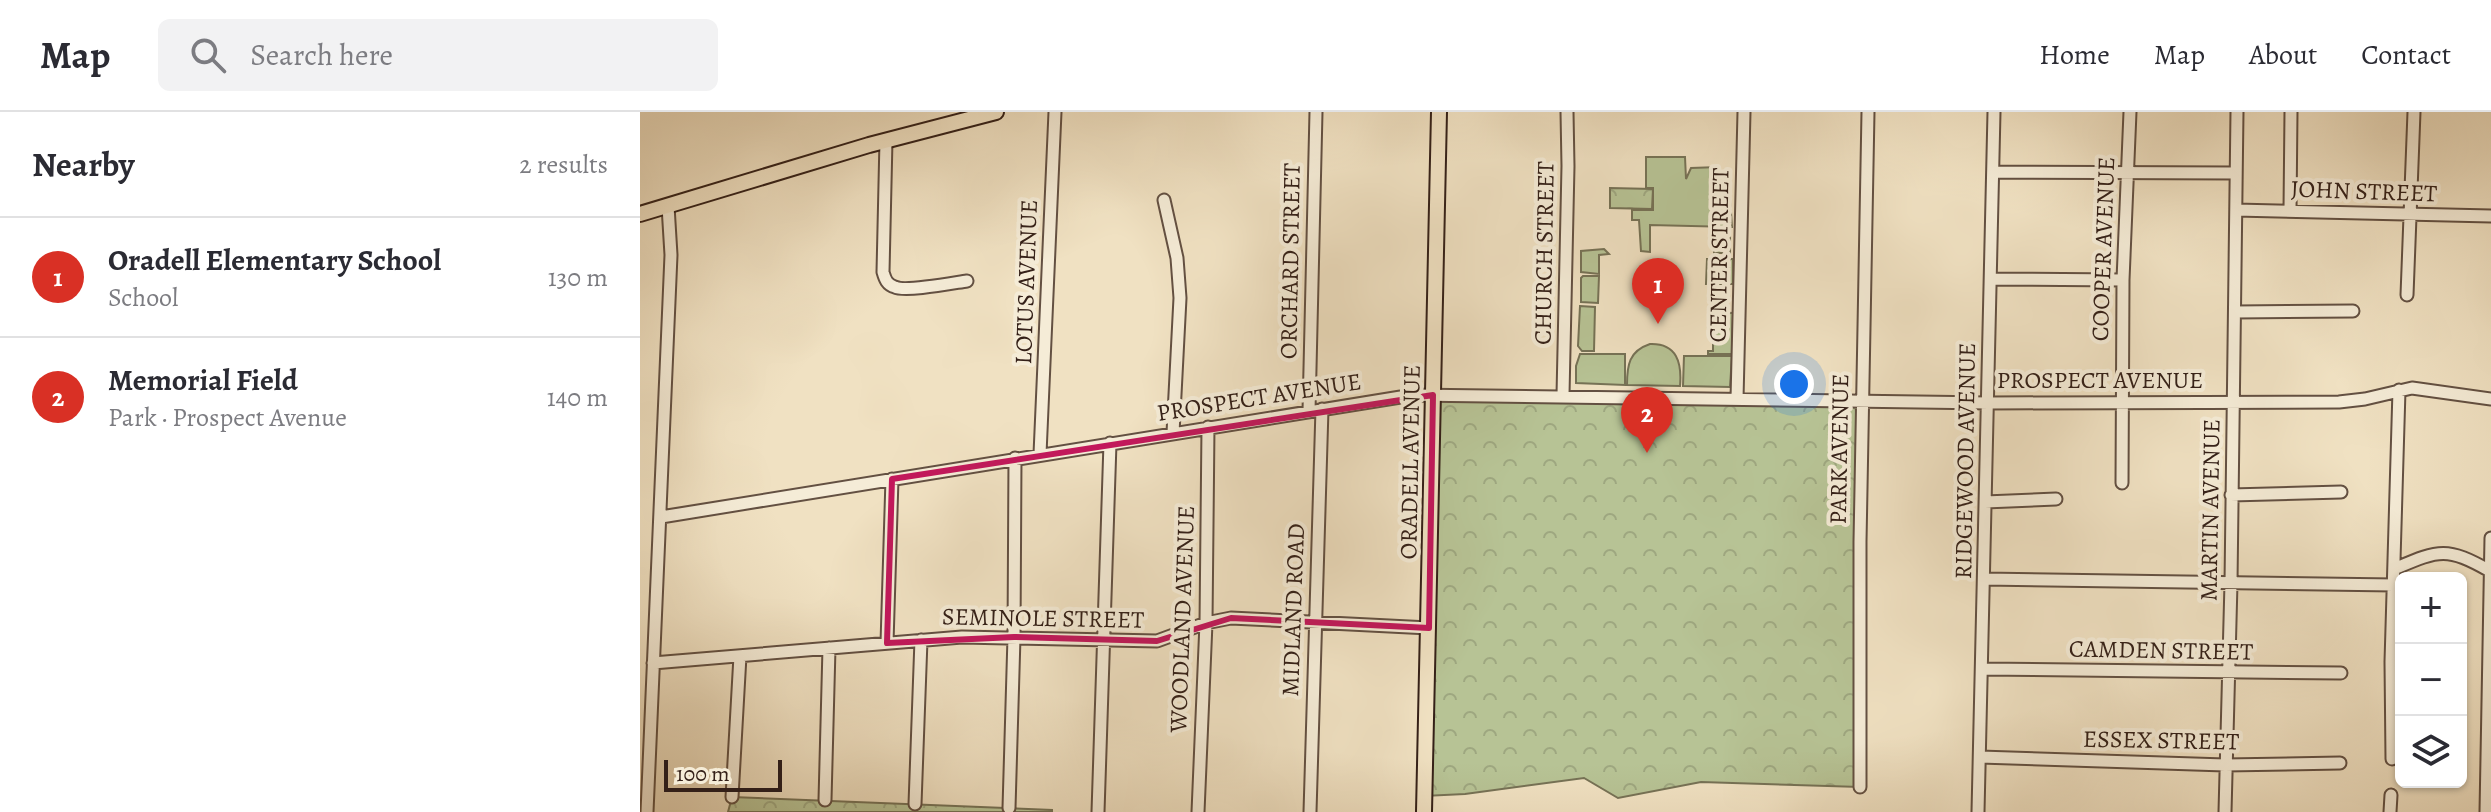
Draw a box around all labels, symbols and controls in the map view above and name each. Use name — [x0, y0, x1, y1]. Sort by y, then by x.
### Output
search box — [158, 19, 718, 91]
text: Map — [40, 29, 110, 81]
icon: search — [186, 33, 230, 77]
text: Search here — [250, 35, 393, 75]
text: Home — [2039, 36, 2110, 74]
text: Map — [2154, 36, 2205, 74]
text: About — [2249, 36, 2317, 74]
text: Contact — [2361, 36, 2451, 74]
text: Nearby — [32, 141, 135, 188]
text: 2 results — [519, 147, 608, 182]
street label: COOPER AVENUE — [2084, 156, 2122, 342]
street label: CHURCH STREET — [1526, 161, 1562, 345]
street label: ORCHARD STREET — [1272, 163, 1308, 359]
street label: CENTER STREET — [1701, 167, 1737, 343]
street label: JOHN STREET — [2290, 172, 2438, 210]
street label: LOTUS AVENUE — [1007, 199, 1045, 365]
text: Oradell Elementary School — [108, 240, 441, 280]
pin: 1 — [1632, 258, 1684, 324]
text: 1 — [53, 260, 63, 295]
text: 130 m — [548, 260, 608, 295]
text: School — [108, 280, 178, 315]
street label: RIDGEWOOD AVENUE — [1947, 342, 1983, 580]
text: Memorial Field — [108, 360, 298, 400]
street label: ORADELL AVENUE — [1392, 364, 1428, 560]
your location — [1774, 364, 1814, 404]
street label: PROSPECT AVENUE — [1997, 364, 2203, 396]
street label: PROSPECT AVENUE — [1155, 365, 1363, 429]
street label: PARK AVENUE — [1822, 373, 1856, 525]
text: 2 — [52, 380, 64, 415]
text: 140 m — [547, 380, 608, 415]
pin: 2 — [1621, 387, 1673, 453]
text: Park · Prospect Avenue — [108, 400, 347, 435]
street label: MARTIN AVENUE — [2192, 419, 2228, 601]
street label: WOODLAND AVENUE — [1162, 505, 1202, 734]
street label: MIDLAND ROAD — [1274, 523, 1312, 697]
map controls — [2395, 572, 2467, 788]
button: + — [2395, 572, 2467, 644]
street label: SEMINOLE STREET — [942, 600, 1144, 636]
street label: CAMDEN STREET — [2069, 632, 2253, 668]
button: − — [2395, 644, 2467, 716]
button: layers — [2395, 716, 2467, 788]
street label: ESSEX STREET — [2083, 723, 2239, 757]
scale bar — [664, 756, 782, 792]
text: 100 m — [676, 759, 730, 789]

